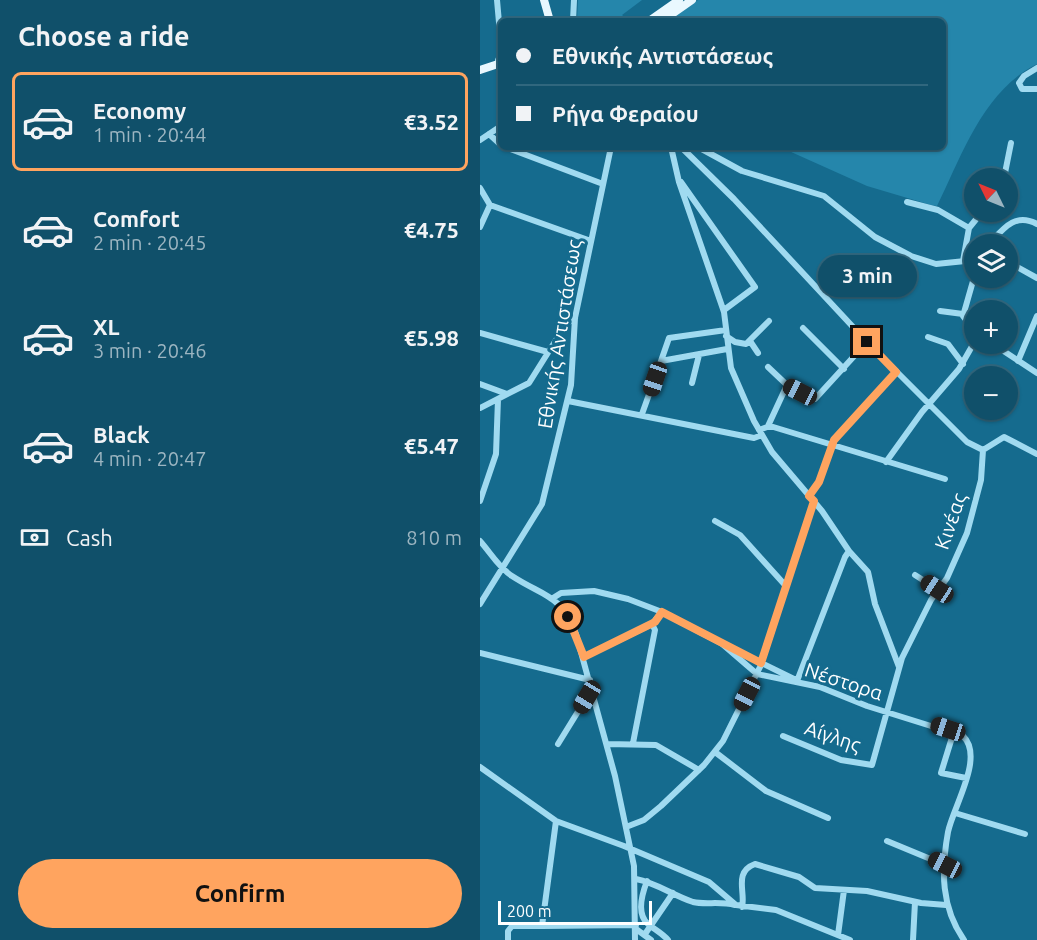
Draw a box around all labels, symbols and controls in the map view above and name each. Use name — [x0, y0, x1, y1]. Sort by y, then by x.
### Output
text: Choose a ride — [18, 21, 190, 51]
text: Εθνικής Αντιστάσεως — [552, 43, 773, 68]
icon: car — [21, 95, 75, 149]
text: Economy — [93, 98, 186, 123]
text: Ρήγα Φεραίου — [552, 101, 699, 126]
text: €3.52 — [404, 109, 459, 134]
text: 1 min · 20:44 — [93, 123, 207, 146]
north arrow — [964, 168, 1018, 222]
map controls — [964, 168, 1018, 420]
icon: car — [21, 203, 75, 257]
text: Comfort — [93, 206, 180, 231]
text: €4.75 — [404, 217, 459, 242]
text: 2 min · 20:45 — [93, 231, 207, 254]
button: layers — [964, 234, 1018, 288]
street label: Εθνικής Αντιστάσεως — [533, 238, 585, 430]
callout: 3 min — [818, 255, 916, 297]
text: 3 min — [842, 264, 893, 287]
button: + — [964, 300, 1018, 354]
icon: car — [21, 311, 75, 365]
text: XL — [93, 314, 120, 339]
text: €5.98 — [404, 325, 459, 350]
route end — [853, 328, 880, 355]
text: 3 min · 20:46 — [93, 339, 207, 362]
car — [641, 359, 669, 399]
button: − — [964, 366, 1018, 420]
car — [780, 376, 820, 408]
icon: car — [21, 419, 75, 473]
text: Black — [93, 422, 150, 447]
text: €5.47 — [404, 433, 459, 458]
text: 4 min · 20:47 — [93, 447, 207, 470]
street label: Κινέας — [930, 490, 970, 552]
icon: cash — [18, 521, 51, 554]
text: Cash — [66, 525, 113, 550]
text: 810 m — [406, 526, 462, 549]
car — [917, 572, 957, 606]
route start — [554, 603, 581, 630]
street label: Νέστορα — [802, 658, 886, 704]
car — [731, 674, 763, 714]
car — [570, 677, 604, 717]
car — [928, 715, 968, 743]
street label: Αίγλης — [802, 716, 864, 756]
car — [925, 849, 965, 881]
button: Confirm — [18, 859, 462, 928]
scale bar — [498, 898, 652, 926]
text: 200 m — [507, 902, 552, 920]

